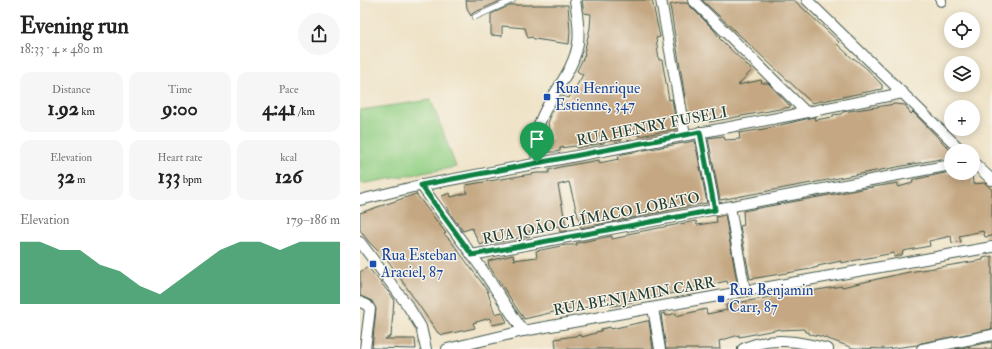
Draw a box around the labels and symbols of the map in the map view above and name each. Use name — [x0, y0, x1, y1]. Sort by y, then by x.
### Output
place label: Rua Henrique Estienne, 347 — [555, 79, 640, 115]
marker: Rua Henrique Estienne, 347 — [542, 92, 552, 102]
street label: RUA HENRY FUSELI — [575, 103, 729, 150]
pin — [520, 122, 554, 163]
street label: RUA JOÃO CLÍMACO LOBATO — [481, 187, 702, 250]
place label: Rua Esteban Araciel, 87 — [380, 246, 457, 282]
marker: Rua Esteban Araciel, 87 — [368, 259, 378, 269]
street label: RUA BENJAMIN CARR — [552, 273, 718, 321]
place label: Rua Benjamin Carr, 87 — [729, 281, 814, 317]
marker: Rua Benjamin Carr, 87 — [716, 294, 726, 304]

